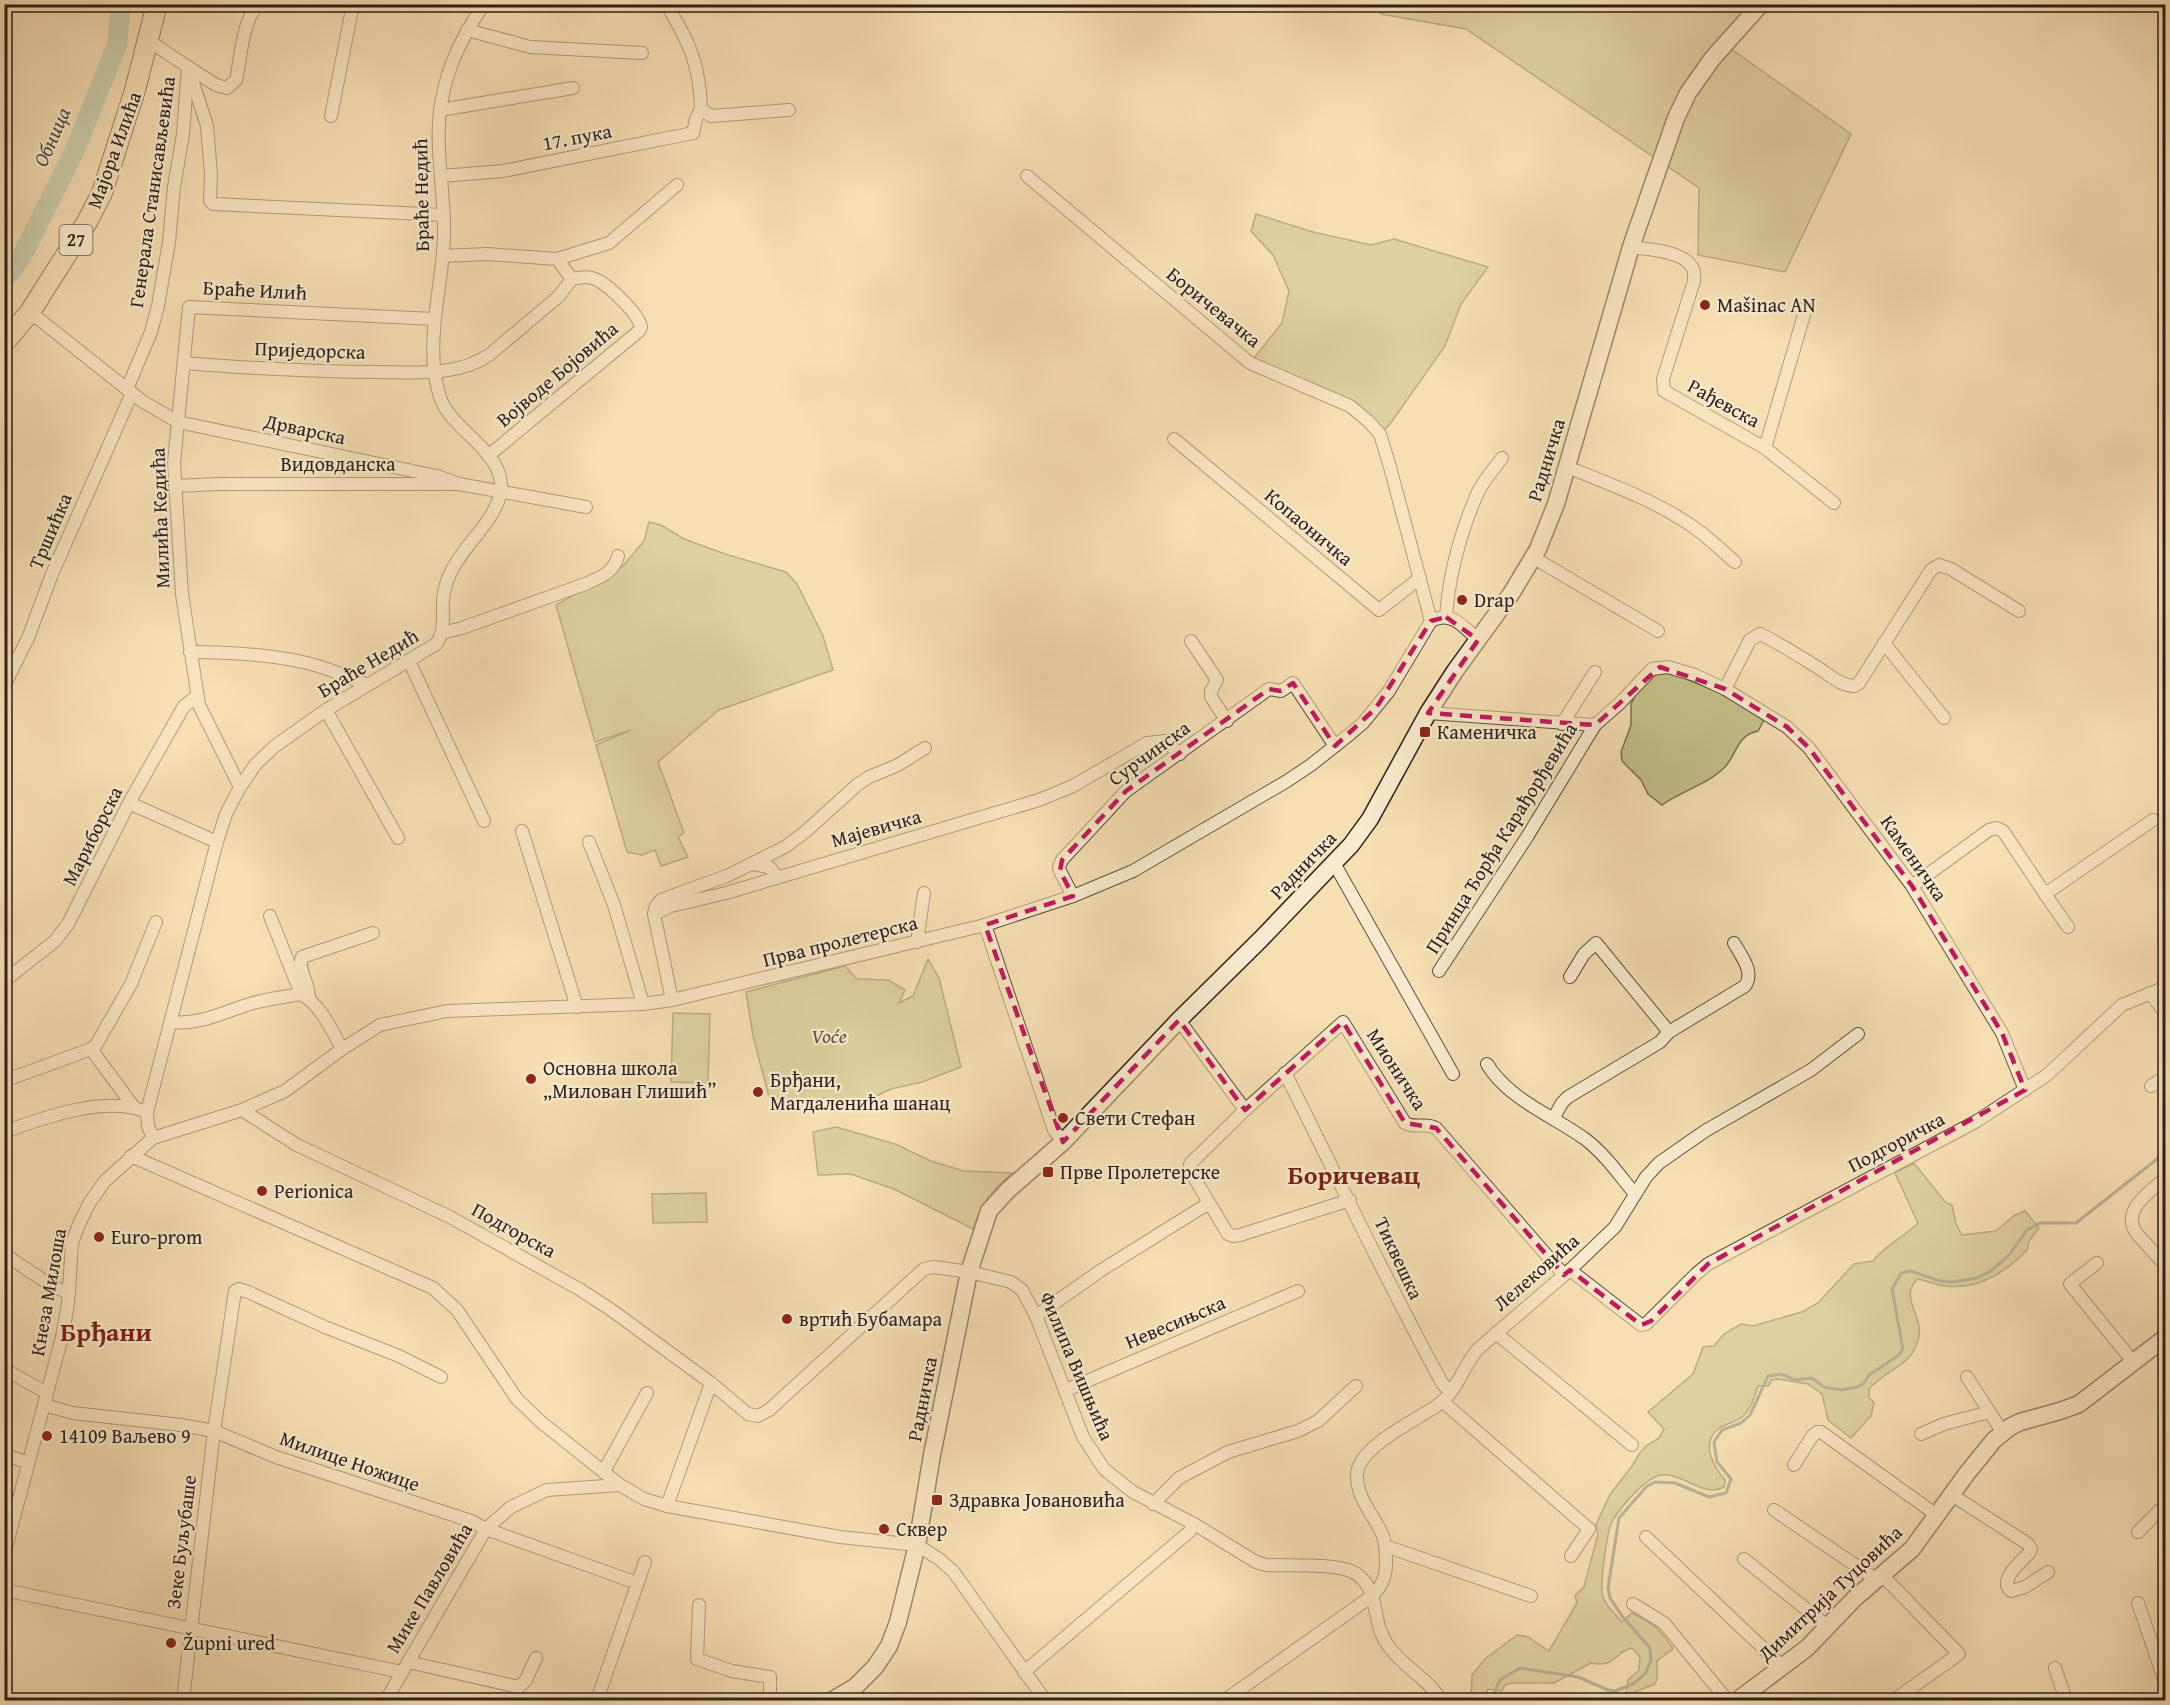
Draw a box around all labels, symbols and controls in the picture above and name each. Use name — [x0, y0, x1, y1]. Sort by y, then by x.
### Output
street label: Генерала Станисављевића — [121, 74, 182, 310]
street label: Мајора Илића — [79, 87, 148, 212]
water label: Обница — [25, 102, 78, 172]
street label: 17. пука — [540, 116, 614, 157]
street label: Браће Недић — [405, 138, 436, 252]
road number: 27 — [60, 225, 92, 255]
street label: Боричевачка — [1161, 259, 1268, 354]
street label: Браће Илић — [202, 272, 308, 307]
place label: Mašinac AN — [1717, 290, 1816, 319]
marker: Mašinac AN — [1698, 298, 1712, 312]
street label: Војводе Бојовића — [489, 314, 624, 433]
street label: Приједорска — [254, 333, 366, 366]
street label: Рађевска — [1683, 371, 1766, 435]
street label: Дрварска — [261, 406, 349, 451]
street label: Радничка — [1519, 414, 1572, 505]
street label: Милића Кедића — [143, 447, 176, 589]
street label: Видовданска — [281, 449, 396, 478]
street label: Копаоничка — [1259, 481, 1360, 573]
street label: Тршићка — [21, 488, 79, 573]
place label: Drap — [1474, 585, 1515, 614]
marker: Drap — [1455, 593, 1469, 607]
street label: Браће Недић — [312, 621, 424, 704]
street label: Сурчинска — [1102, 713, 1196, 792]
street label: Принца Ђорђа Карађорђевића — [1417, 716, 1584, 959]
place label: Каменичка — [1437, 717, 1537, 746]
marker: Каменичка — [1418, 725, 1432, 739]
street label: Мариборска — [54, 781, 129, 890]
street label: Мајевичка — [827, 801, 925, 854]
street label: Каменичка — [1874, 809, 1955, 907]
street label: Радничка — [1263, 824, 1343, 905]
street label: Прва пролетерска — [759, 907, 921, 974]
park label: Voće — [811, 1021, 847, 1050]
street label: Мионичка — [1360, 1022, 1435, 1116]
place label: Основна школа „Милован Глишић” — [543, 1053, 716, 1105]
place label: Брђани, Магдаленића шанац — [770, 1065, 951, 1117]
marker: Основна школа „Милован Глишић” — [524, 1072, 538, 1086]
marker: Брђани, Магдаленића шанац — [751, 1085, 765, 1099]
place label: Свети Стефан — [1075, 1103, 1196, 1132]
street label: Подгоричка — [1842, 1104, 1950, 1179]
marker: Свети Стефан — [1056, 1111, 1070, 1125]
district label: Боричевац — [1288, 1155, 1421, 1194]
place label: Прве Пролетерске — [1060, 1157, 1220, 1186]
marker: Прве Пролетерске — [1041, 1165, 1055, 1179]
place label: Perionica — [274, 1176, 354, 1205]
marker: Perionica — [255, 1184, 269, 1198]
street label: Подгорска — [467, 1195, 562, 1265]
street label: Тиквешка — [1368, 1212, 1431, 1304]
place label: Euro-prom — [111, 1222, 203, 1251]
street label: Кнеза Милоша — [22, 1225, 73, 1358]
street label: Лелековића — [1486, 1226, 1585, 1317]
marker: Euro-prom — [92, 1230, 106, 1244]
street label: Филипа Вишњића — [1033, 1287, 1122, 1445]
street label: Невесињска — [1120, 1287, 1230, 1356]
place label: вртић Бубамара — [799, 1304, 943, 1333]
district label: Брђани — [60, 1312, 152, 1351]
marker: вртић Бубамара — [780, 1312, 794, 1326]
street label: Радничка — [899, 1354, 944, 1444]
place label: 14109 Ваљево 9 — [59, 1421, 191, 1450]
street label: Милице Ножице — [276, 1423, 424, 1498]
marker: 14109 Ваљево 9 — [40, 1429, 54, 1443]
street label: Зеке Буљубаше — [158, 1473, 203, 1611]
place label: Здравка Јовановића — [949, 1485, 1125, 1514]
marker: Здравка Јовановића — [930, 1493, 944, 1507]
place label: Сквер — [896, 1514, 947, 1543]
street label: Мике Павловића — [378, 1517, 479, 1658]
street label: Димитрија Туцовића — [1750, 1518, 1909, 1668]
marker: Сквер — [877, 1522, 891, 1536]
place label: Župni ured — [183, 1628, 276, 1657]
marker: Župni ured — [164, 1636, 178, 1650]

